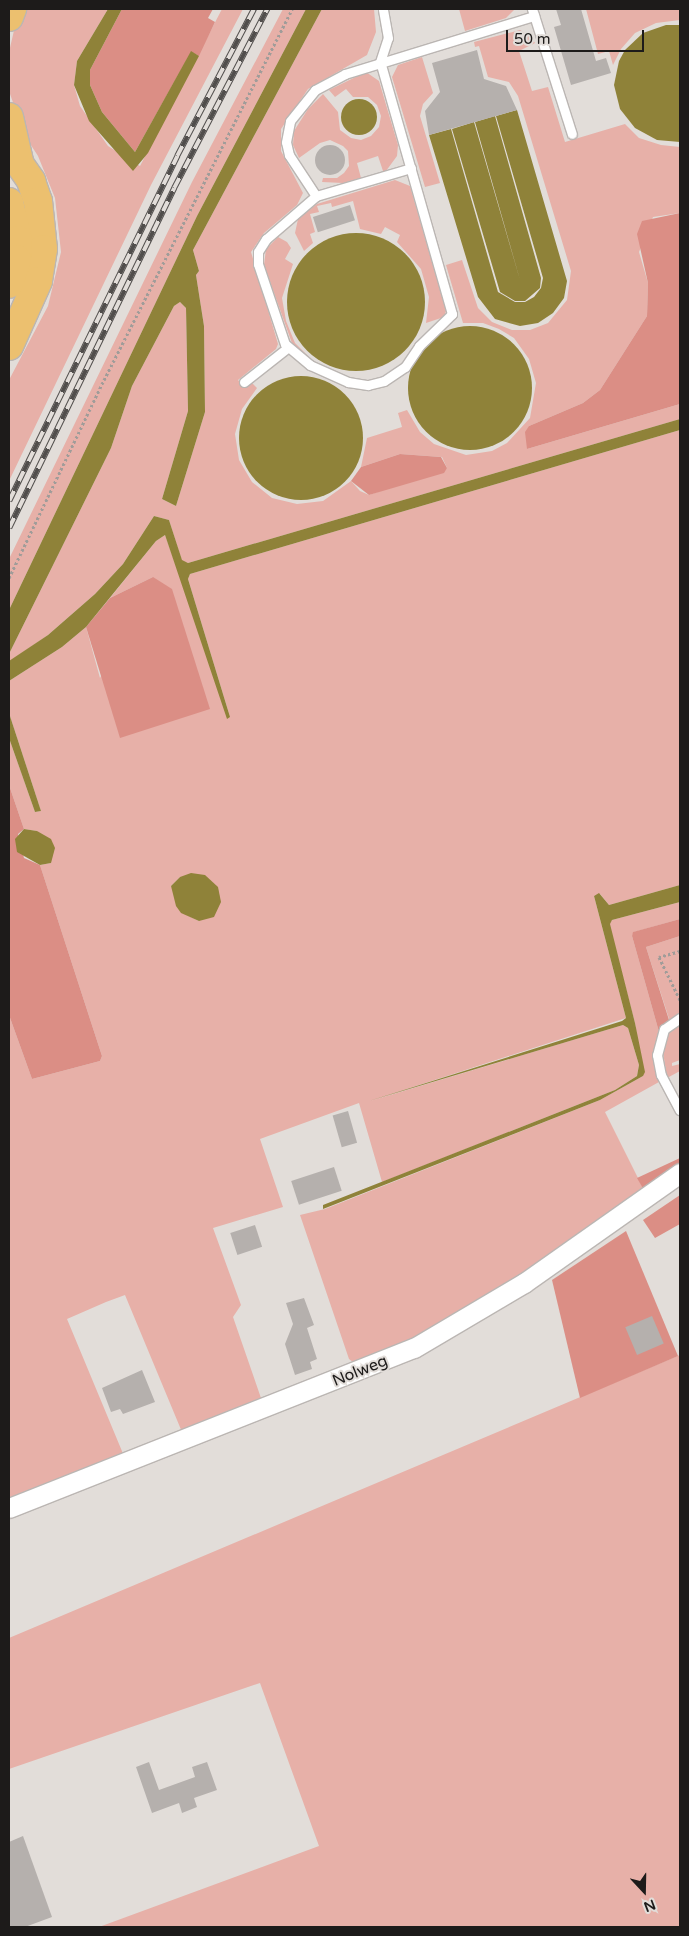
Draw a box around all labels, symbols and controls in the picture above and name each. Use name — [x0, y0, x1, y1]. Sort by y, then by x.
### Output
scale bar — [509, 20, 646, 52]
text: 50 m — [514, 30, 551, 48]
street label: Nolweg — [329, 1351, 391, 1391]
north arrow — [619, 1866, 669, 1916]
text: N — [641, 1896, 658, 1915]

